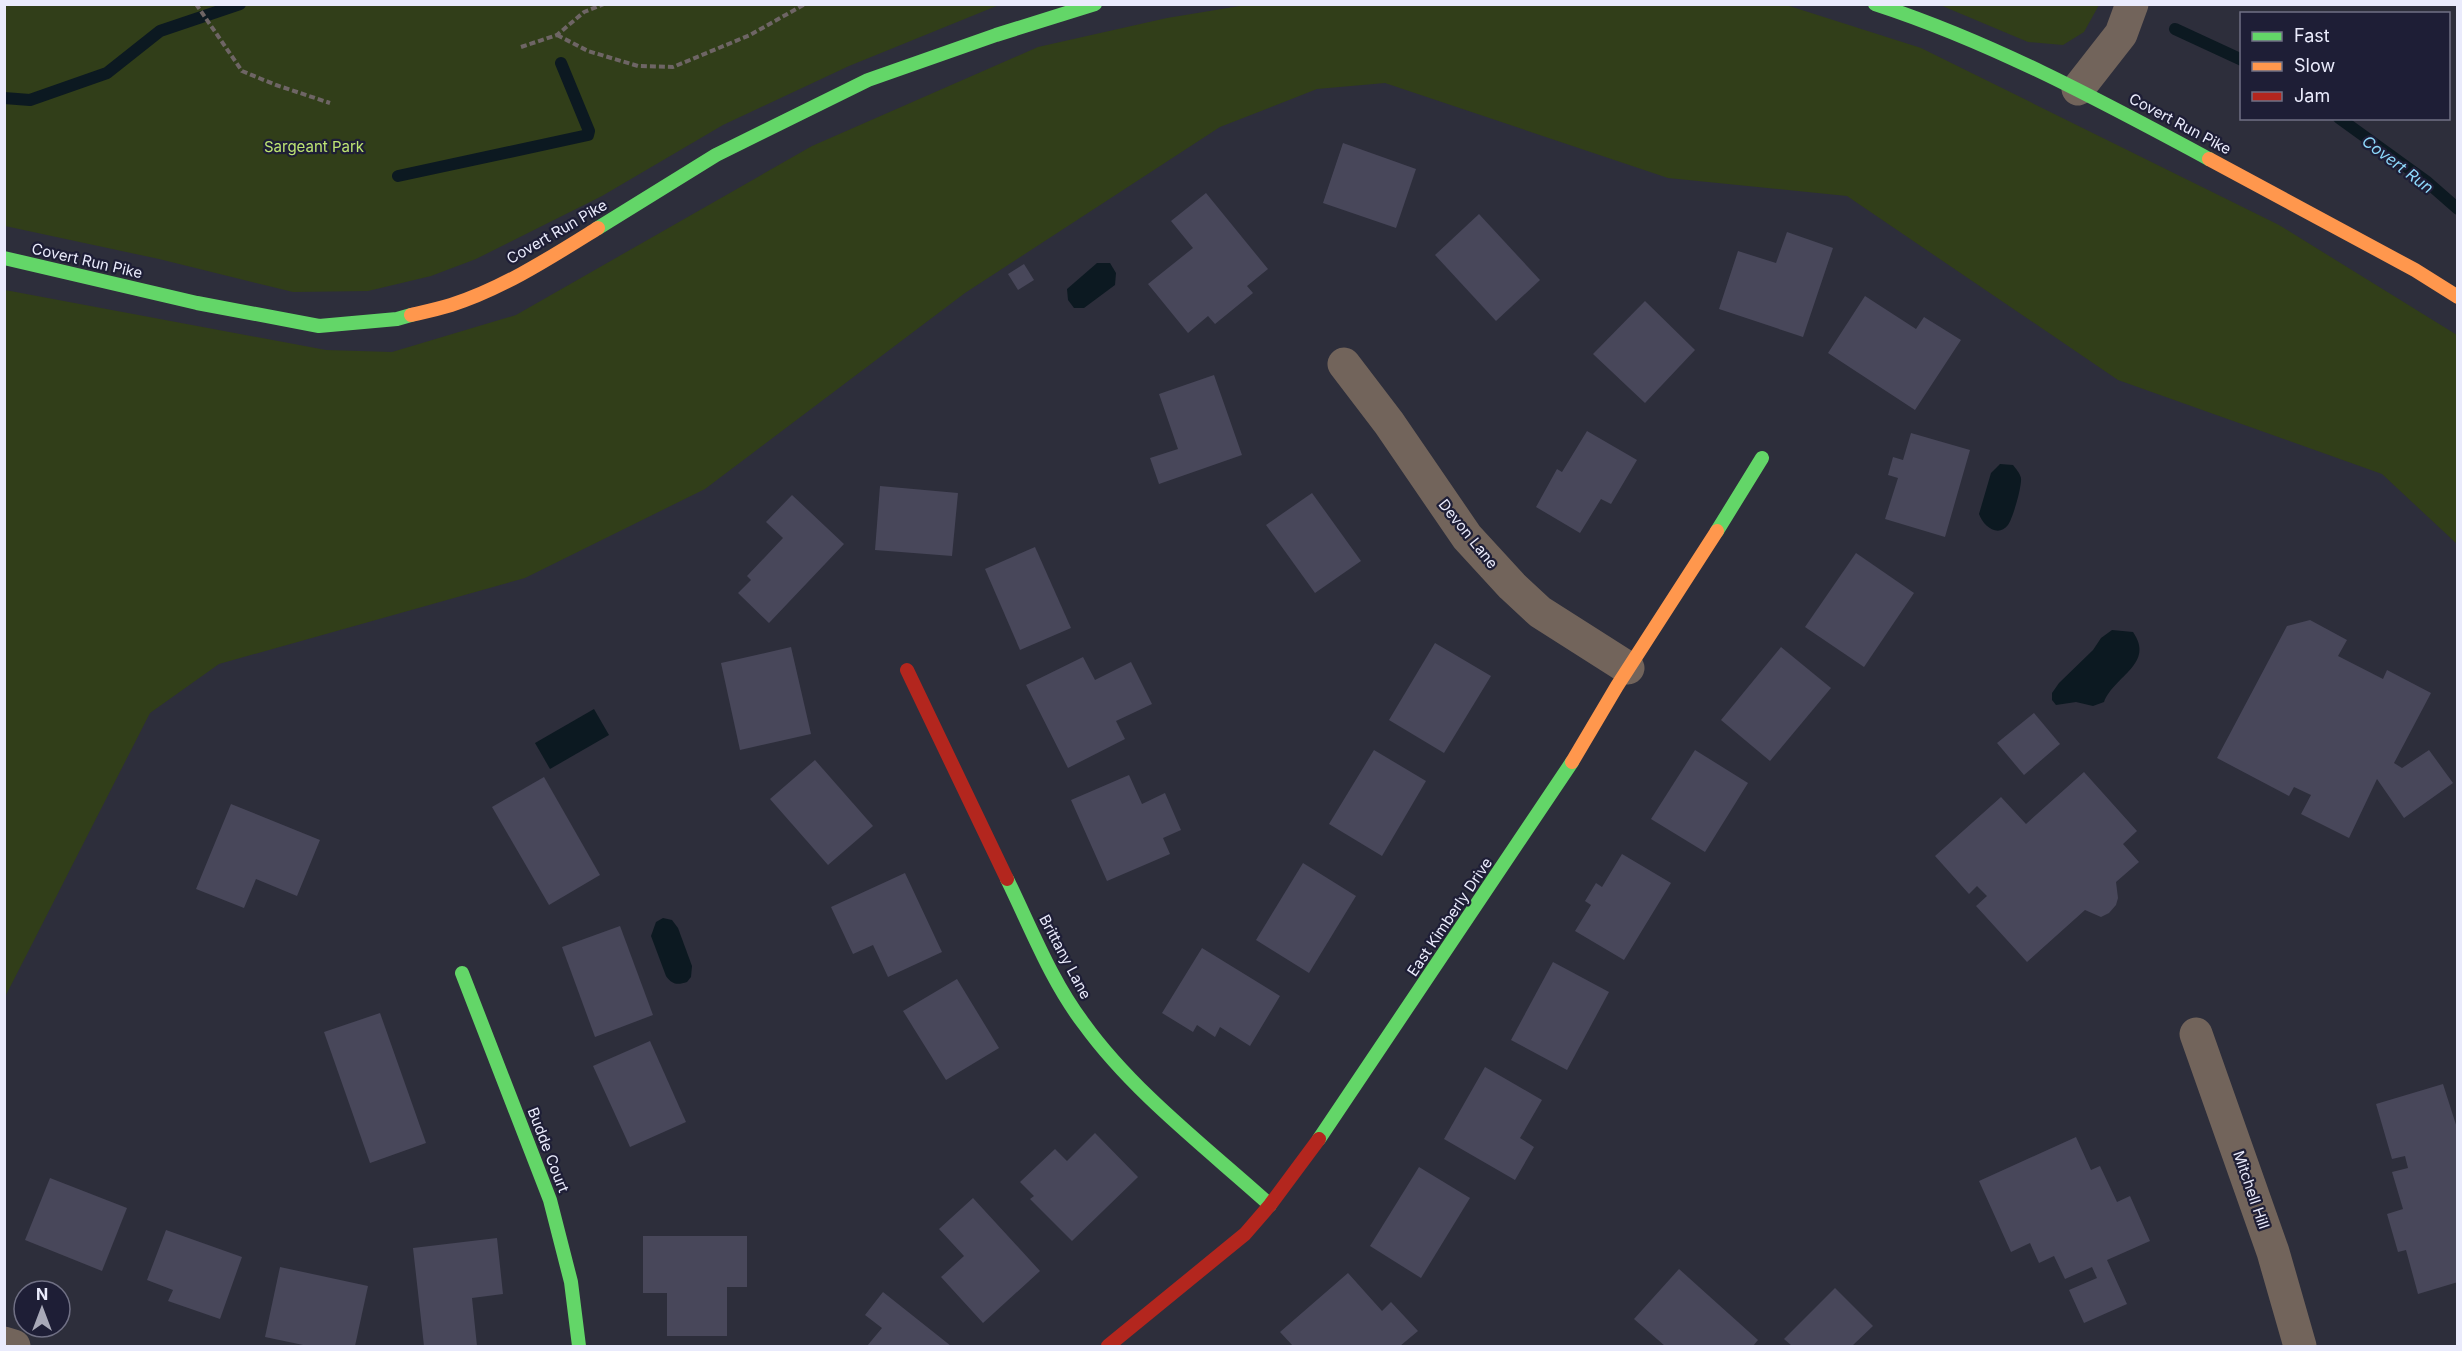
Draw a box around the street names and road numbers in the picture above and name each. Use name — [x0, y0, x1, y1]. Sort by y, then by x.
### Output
street label: Covert Run Pike — [2126, 89, 2235, 158]
street label: Covert Run Pike — [503, 195, 610, 268]
street label: Covert Run Pike — [30, 239, 144, 282]
street label: Devon Lane — [1435, 495, 1502, 572]
street label: East Kimberly Drive — [1403, 854, 1496, 980]
street label: Brittany Lane — [1035, 911, 1096, 1002]
street label: Budde Court — [524, 1105, 573, 1195]
street label: Mitchell Hill — [2229, 1148, 2274, 1232]

